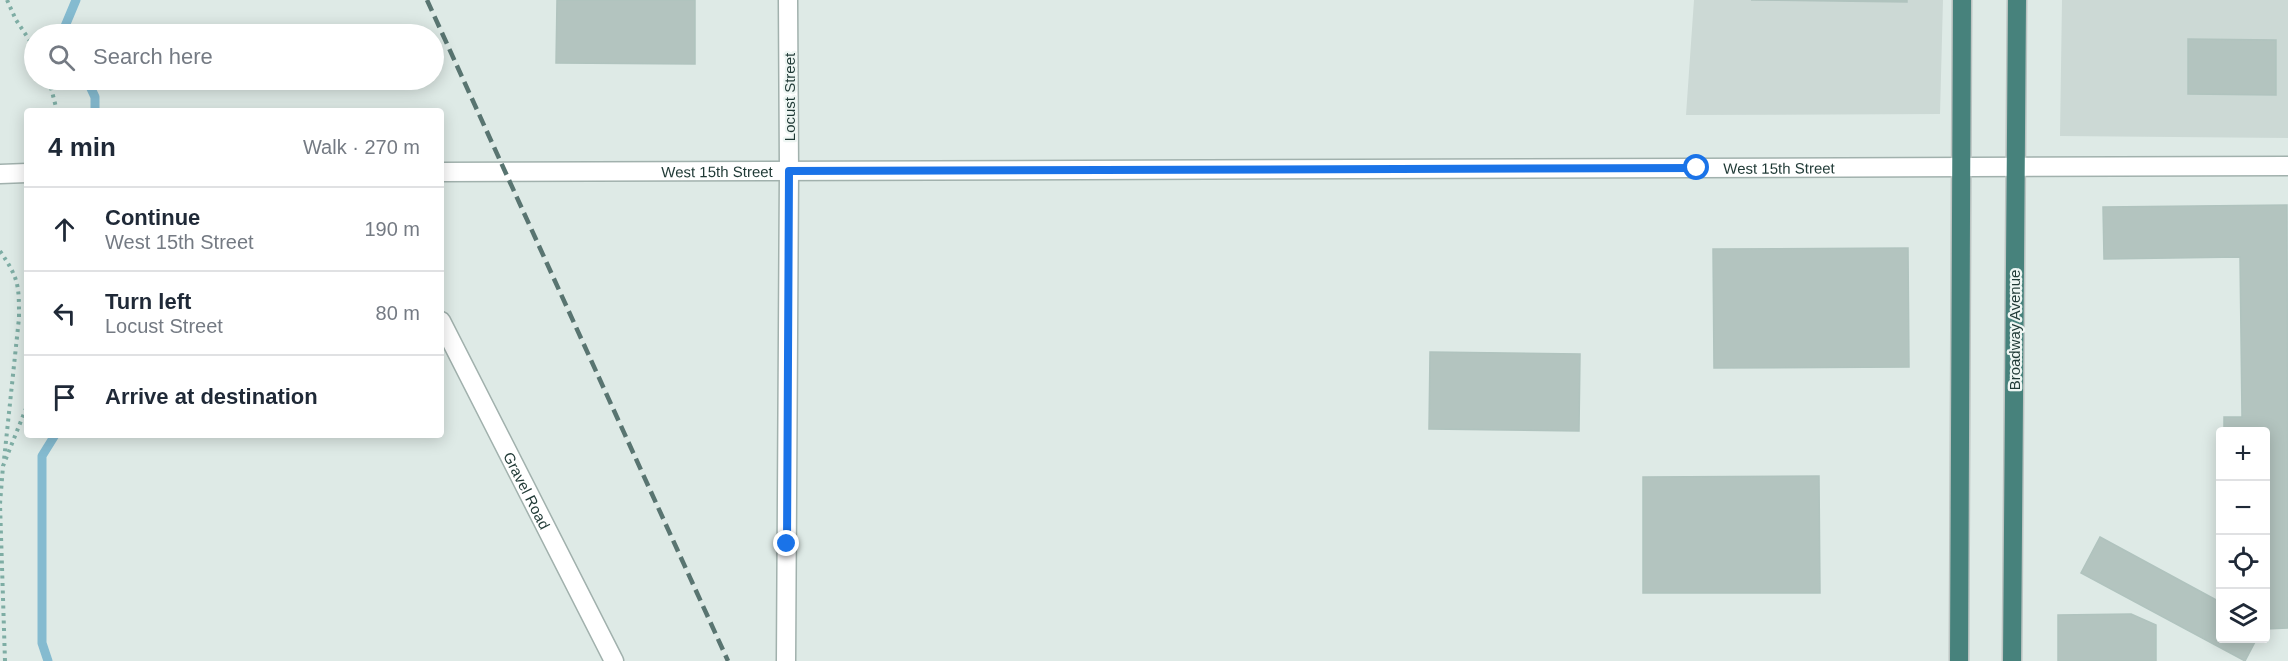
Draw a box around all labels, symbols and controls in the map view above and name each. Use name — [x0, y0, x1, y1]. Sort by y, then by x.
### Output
search box — [24, 24, 444, 90]
icon: search — [45, 41, 78, 74]
text: Search here — [93, 44, 213, 69]
street label: Locust Street — [781, 52, 798, 141]
text: 4 min — [48, 132, 116, 162]
text: Walk · 270 m — [303, 136, 420, 158]
route start — [1683, 154, 1709, 180]
street label: West 15th Street — [1723, 159, 1836, 176]
street label: West 15th Street — [661, 162, 774, 180]
text: Continue — [105, 205, 200, 230]
icon: ahead — [48, 213, 81, 246]
text: 190 m — [364, 218, 420, 240]
text: West 15th Street — [105, 231, 254, 253]
street label: Broadway Avenue — [2006, 270, 2023, 390]
text: Turn left — [105, 289, 191, 314]
icon: left — [48, 297, 81, 330]
text: 80 m — [376, 302, 420, 324]
text: Locust Street — [105, 315, 223, 337]
icon: arrive — [48, 381, 81, 414]
text: Arrive at destination — [105, 384, 318, 409]
map controls — [2216, 427, 2270, 643]
button: + — [2216, 427, 2270, 481]
street label: Gravel Road — [500, 449, 554, 532]
button: − — [2216, 481, 2270, 535]
route end — [773, 530, 799, 556]
button: locate — [2216, 535, 2270, 589]
button: layers — [2216, 589, 2270, 643]

